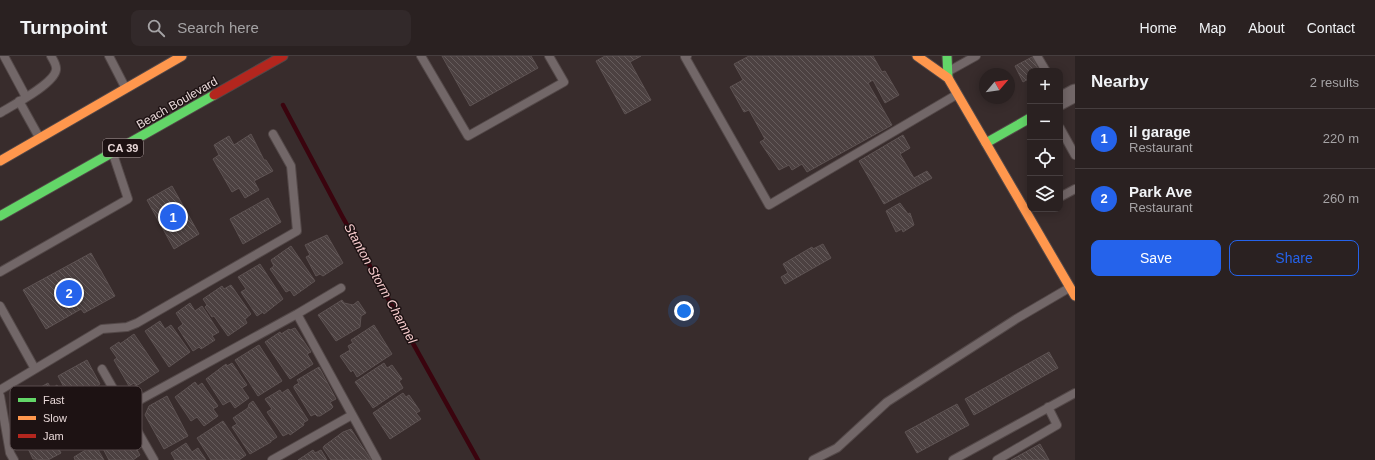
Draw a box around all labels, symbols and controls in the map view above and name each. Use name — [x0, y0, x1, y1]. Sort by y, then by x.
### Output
search box — [131, 10, 411, 46]
text: Turnpoint — [20, 17, 107, 38]
icon: search — [145, 17, 167, 39]
text: Search here — [177, 19, 259, 36]
text: Home — [1140, 20, 1177, 36]
text: Map — [1199, 20, 1226, 36]
text: About — [1248, 20, 1285, 36]
text: Contact — [1307, 20, 1355, 36]
north arrow — [979, 68, 1015, 104]
map controls — [1027, 68, 1063, 212]
button: + — [1027, 68, 1063, 104]
text: Nearby — [1091, 72, 1149, 91]
street label: Beach Boulevard — [134, 74, 220, 132]
text: 2 results — [1310, 75, 1359, 90]
button: − — [1027, 104, 1063, 140]
text: il garage — [1129, 123, 1191, 140]
text: 1 — [1100, 131, 1108, 146]
text: 220 m — [1323, 131, 1359, 146]
road number: CA 39 — [103, 139, 143, 157]
button: locate — [1027, 140, 1063, 176]
text: Restaurant — [1129, 140, 1193, 155]
button: layers — [1027, 176, 1063, 212]
text: Park Ave — [1129, 183, 1192, 200]
text: 2 — [1100, 191, 1108, 206]
text: 260 m — [1323, 191, 1359, 206]
text: Restaurant — [1129, 200, 1193, 215]
pin: 1 — [160, 202, 186, 232]
water label: Stanton Storm Channel — [341, 221, 420, 347]
button: Save — [1091, 240, 1221, 276]
button: Share — [1229, 240, 1359, 276]
pin: 2 — [56, 278, 82, 308]
your location — [674, 301, 694, 321]
legend — [10, 386, 142, 450]
text: Fast — [43, 394, 64, 406]
text: Slow — [43, 412, 67, 424]
text: Jam — [43, 430, 64, 442]

